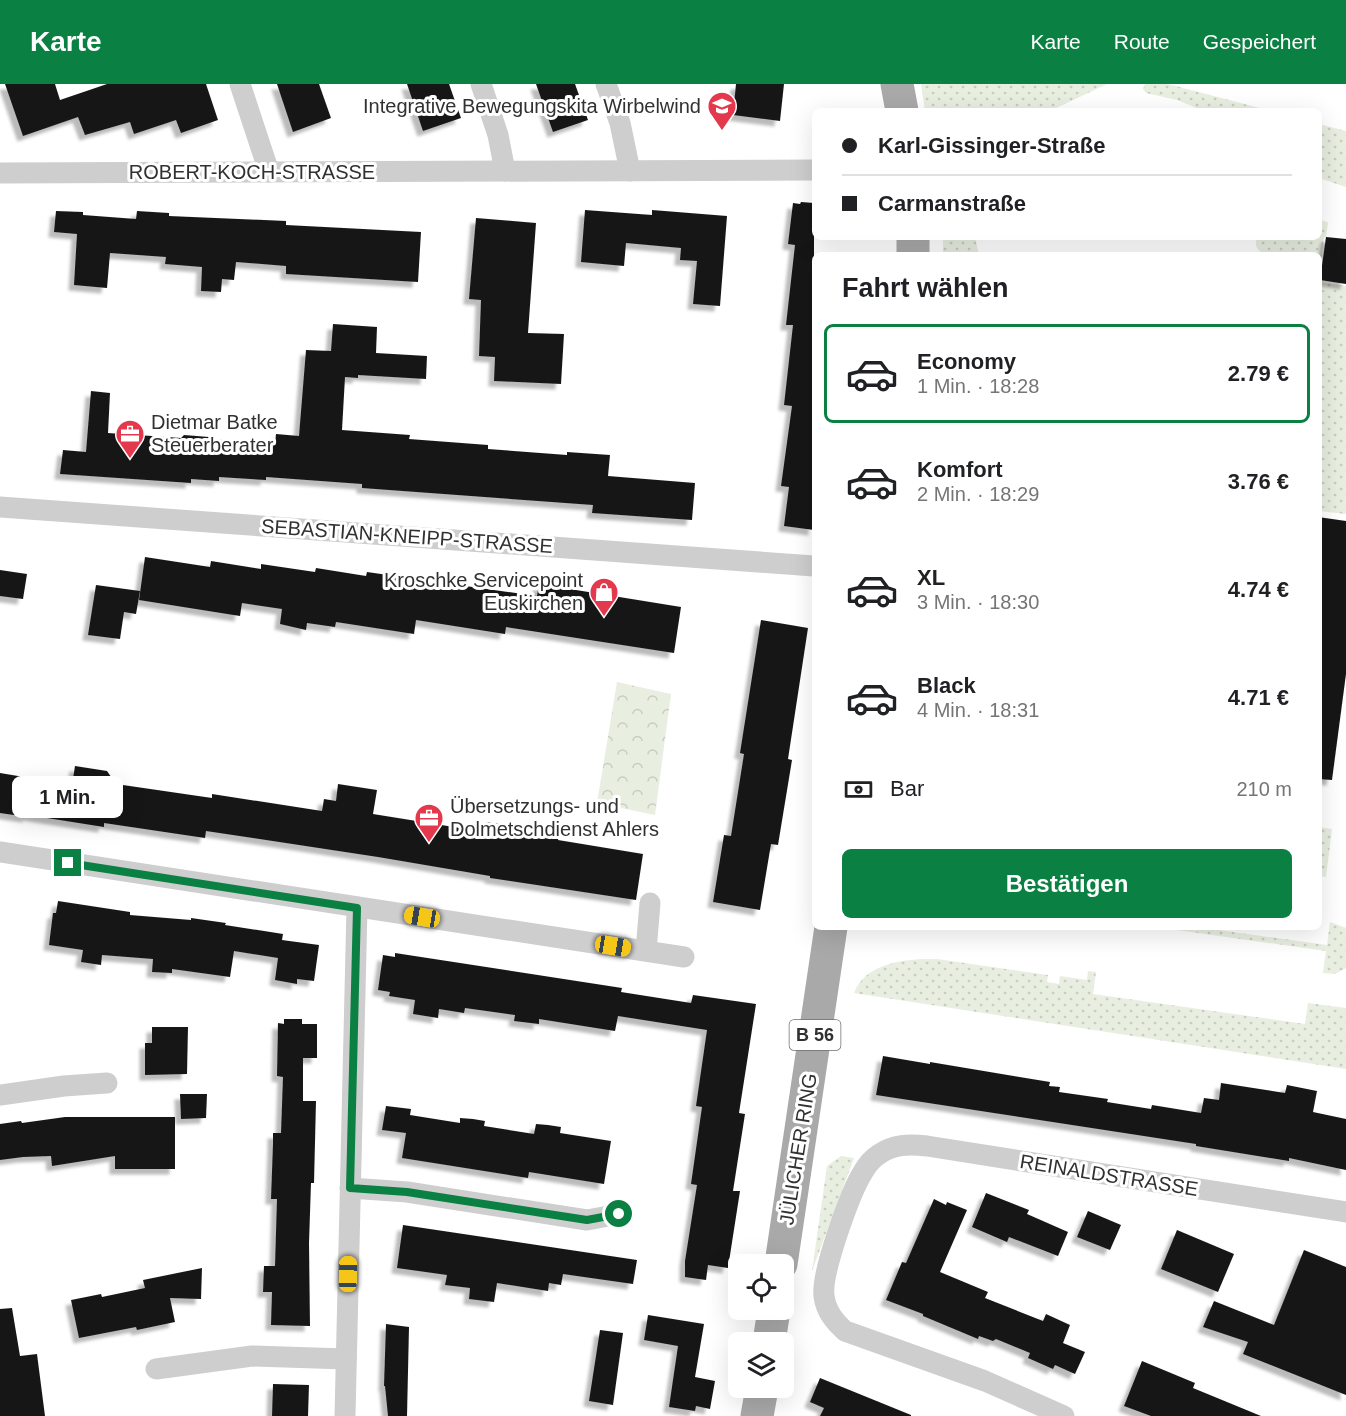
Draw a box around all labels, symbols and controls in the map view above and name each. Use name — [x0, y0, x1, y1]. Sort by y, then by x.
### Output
text: Karte — [30, 26, 102, 57]
text: Karte — [1031, 30, 1081, 53]
text: Route — [1114, 30, 1170, 53]
text: Gespeichert — [1203, 30, 1316, 53]
school or university icon: Integrative Bewegungskita Wirbelwind — [706, 90, 738, 132]
place label: Integrative Bewegungskita Wirbelwind — [363, 95, 701, 117]
text: Karl-Gissinger-Straße — [878, 133, 1105, 158]
street label: ROBERT-KOCH-STRASSE — [129, 161, 375, 183]
text: Carmanstraße — [878, 191, 1026, 216]
text: Fahrt wählen — [842, 273, 1009, 303]
icon: car — [845, 347, 899, 401]
text: Economy — [917, 349, 1016, 374]
text: 2.79 € — [1228, 361, 1289, 386]
text: 1 Min. · 18:28 — [917, 375, 1039, 397]
place label: Dietmar Batke Steuerberater — [151, 411, 278, 456]
office icon: Dietmar Batke Steuerberater — [114, 418, 146, 460]
icon: car — [845, 455, 899, 509]
text: Komfort — [917, 457, 1003, 482]
text: 3.76 € — [1228, 469, 1289, 494]
text: 2 Min. · 18:29 — [917, 483, 1039, 505]
street label: SEBASTIAN-KNEIPP-STRASSE — [260, 515, 554, 557]
icon: car — [845, 563, 899, 617]
text: XL — [917, 565, 945, 590]
place label: Kroschke Servicepoint Euskirchen — [384, 569, 583, 614]
shop icon: Kroschke Servicepoint Euskirchen — [588, 576, 620, 618]
text: 4.74 € — [1228, 577, 1289, 602]
text: 3 Min. · 18:30 — [917, 591, 1039, 613]
icon: car — [845, 671, 899, 725]
text: Black — [917, 673, 976, 698]
text: 4.71 € — [1228, 685, 1289, 710]
text: 4 Min. · 18:31 — [917, 699, 1039, 721]
icon: cash — [842, 773, 875, 806]
callout: 1 Min. — [13, 776, 124, 818]
text: Bar — [890, 776, 924, 801]
text: 210 m — [1236, 778, 1292, 800]
text: 1 Min. — [39, 786, 96, 808]
place label: Übersetzungs- und Dolmetschdienst Ahlers — [450, 795, 659, 840]
office icon: Übersetzungs- und Dolmetschdienst Ahlers — [413, 802, 445, 844]
route end — [54, 849, 81, 876]
button: Bestätigen — [842, 849, 1292, 918]
car — [403, 905, 441, 929]
car — [594, 934, 632, 958]
road number: B 56 — [790, 1020, 840, 1050]
street label: JÜLICHER RING — [775, 1072, 821, 1226]
street label: REINALDSTRASSE — [1018, 1150, 1200, 1200]
route start — [605, 1200, 632, 1227]
map controls — [728, 1254, 794, 1398]
button: locate — [728, 1254, 794, 1320]
car — [339, 1256, 357, 1292]
button: layers — [728, 1332, 794, 1398]

